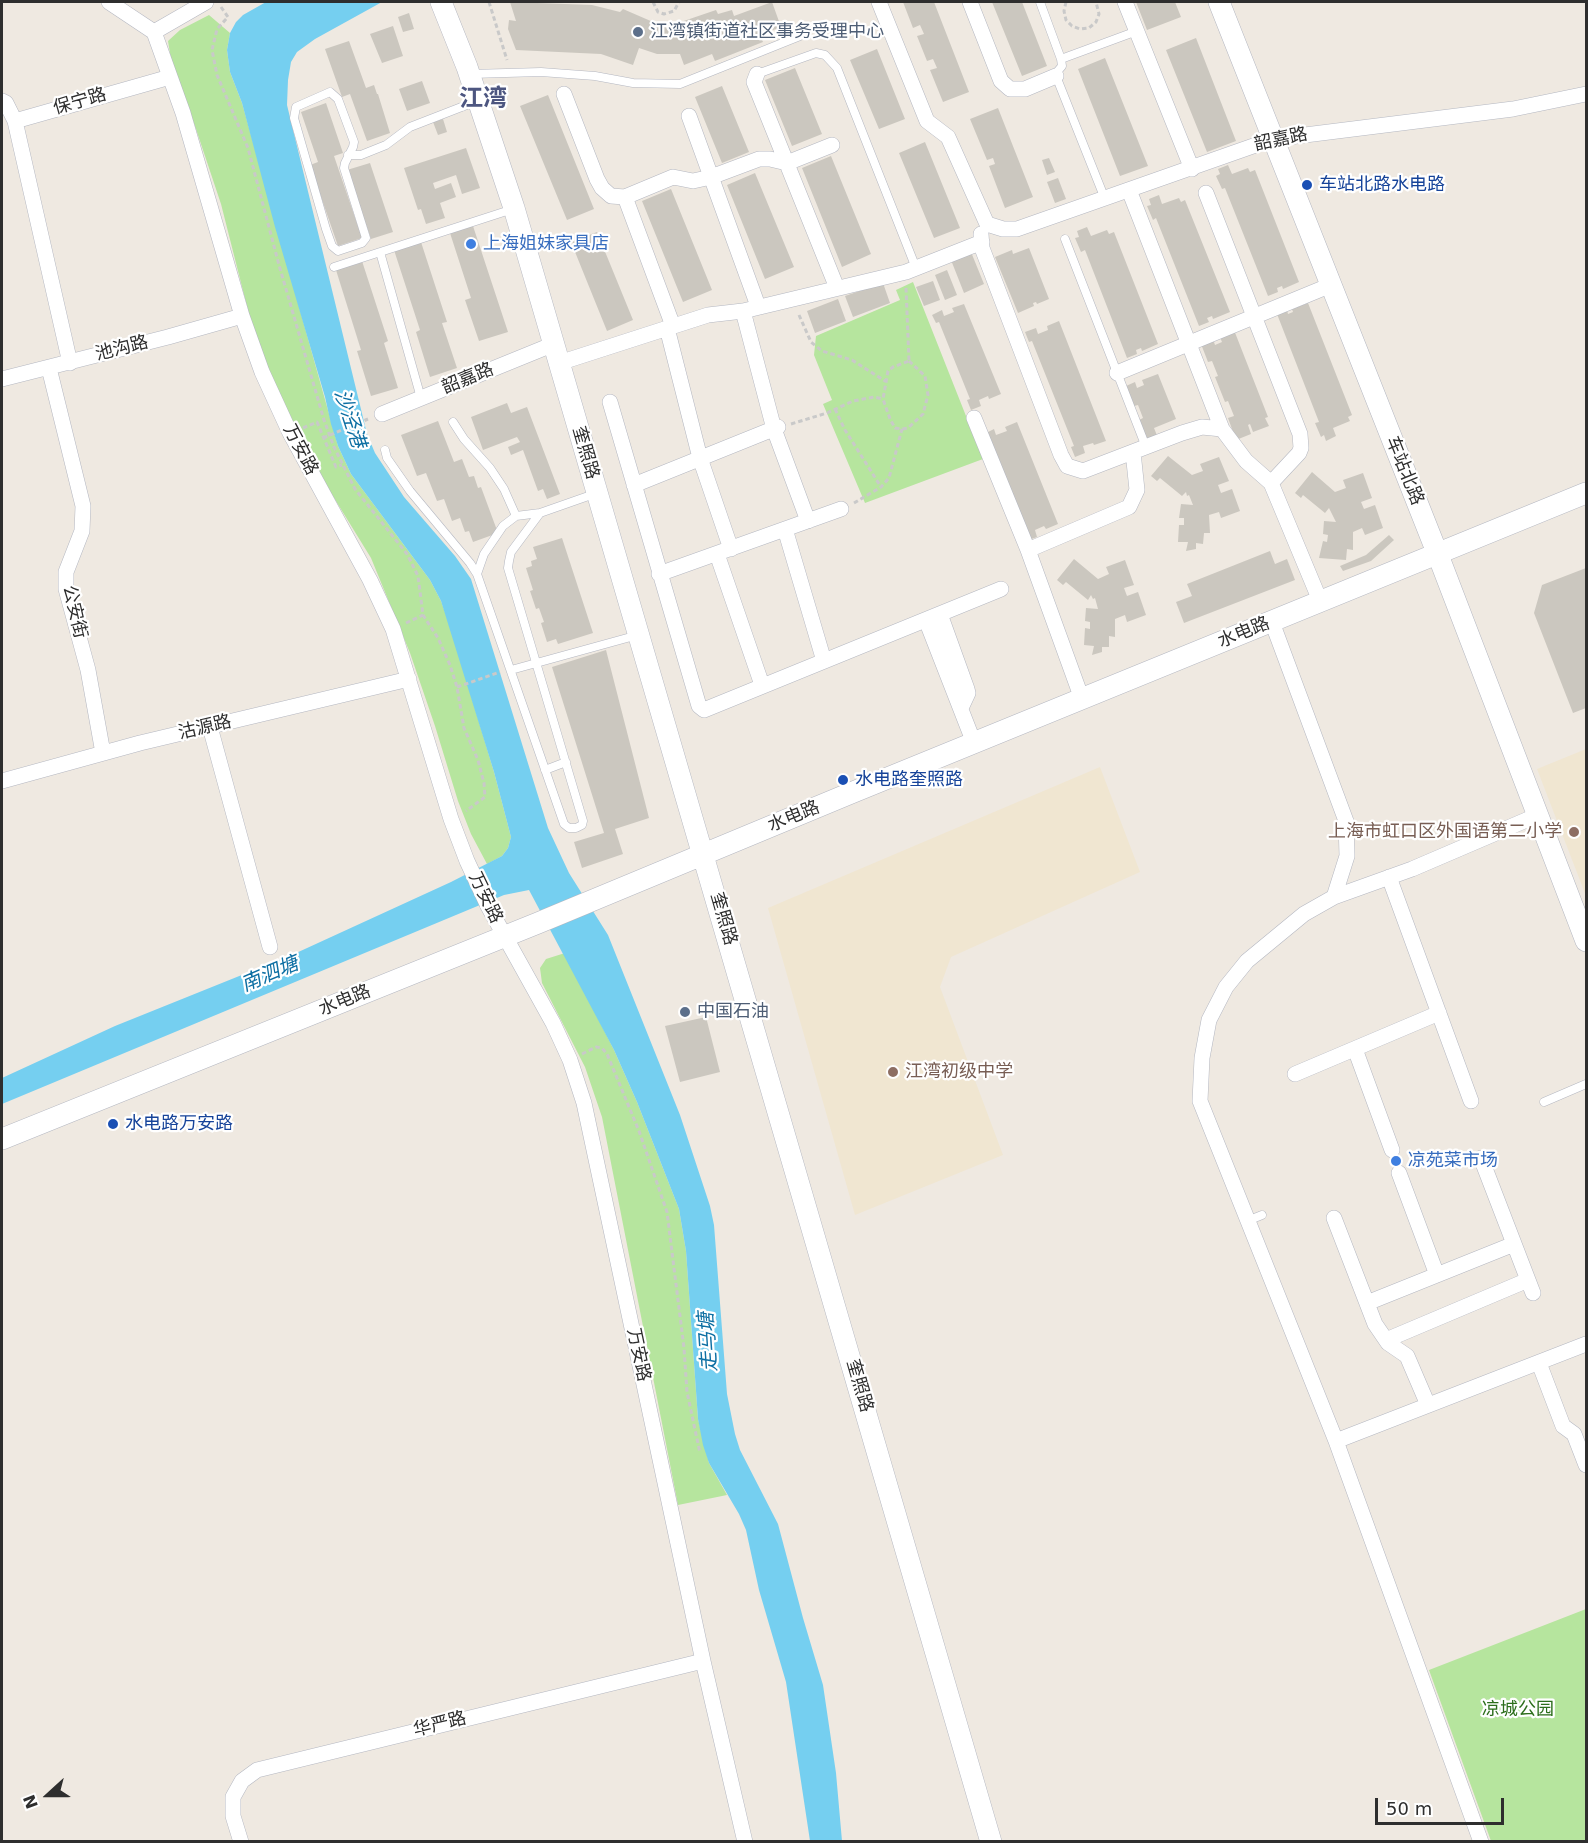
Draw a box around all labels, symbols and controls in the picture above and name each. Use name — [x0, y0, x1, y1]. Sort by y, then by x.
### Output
place label: 江湾镇街道社区事务受理中心 — [650, 21, 884, 43]
marker: 江湾镇街道社区事务受理中心 — [631, 25, 645, 39]
street label: 保宁路 — [51, 84, 109, 120]
district label: 江湾 — [459, 86, 507, 114]
street label: 韶嘉路 — [1252, 124, 1310, 156]
place label: 车站北路水电路 — [1319, 174, 1445, 196]
marker: 车站北路水电路 — [1300, 178, 1314, 192]
place label: 上海姐妹家具店 — [483, 233, 609, 255]
marker: 上海姐妹家具店 — [464, 237, 478, 251]
street label: 池沟路 — [93, 332, 151, 366]
street label: 韶嘉路 — [439, 359, 497, 399]
water label: 沙泾港 — [328, 387, 370, 451]
street label: 万安路 — [278, 421, 322, 479]
street label: 奎照路 — [567, 424, 603, 482]
street label: 车站北路 — [1381, 434, 1427, 508]
street label: 公安街 — [57, 583, 91, 641]
street label: 水电路 — [1215, 613, 1273, 653]
street label: 沽源路 — [176, 711, 234, 745]
place label: 水电路奎照路 — [855, 769, 963, 791]
marker: 水电路奎照路 — [836, 773, 850, 787]
street label: 水电路 — [765, 797, 823, 837]
place label: 上海市虹口区外国语第二小学 — [1328, 821, 1562, 843]
marker: 上海市虹口区外国语第二小学 — [1567, 825, 1581, 839]
street label: 万安路 — [463, 869, 507, 927]
street label: 奎照路 — [705, 890, 741, 948]
water label: 南泗塘 — [238, 952, 302, 998]
street label: 水电路 — [316, 981, 374, 1021]
place label: 中国石油 — [697, 1001, 769, 1023]
marker: 中国石油 — [678, 1005, 692, 1019]
place label: 江湾初级中学 — [905, 1061, 1013, 1083]
marker: 江湾初级中学 — [886, 1065, 900, 1079]
place label: 水电路万安路 — [125, 1113, 233, 1135]
marker: 水电路万安路 — [106, 1117, 120, 1131]
place label: 凉苑菜市场 — [1408, 1150, 1498, 1172]
marker: 凉苑菜市场 — [1389, 1154, 1403, 1168]
water label: 走马塘 — [695, 1311, 723, 1373]
street label: 万安路 — [622, 1326, 654, 1384]
street label: 奎照路 — [841, 1357, 877, 1415]
park label: 凉城公园 — [1482, 1699, 1554, 1721]
street label: 华严路 — [411, 1708, 469, 1742]
north arrow — [18, 1765, 78, 1825]
scale bar — [1378, 1786, 1507, 1824]
text: N — [19, 1792, 42, 1811]
text: 50 m — [1386, 1798, 1432, 1819]

